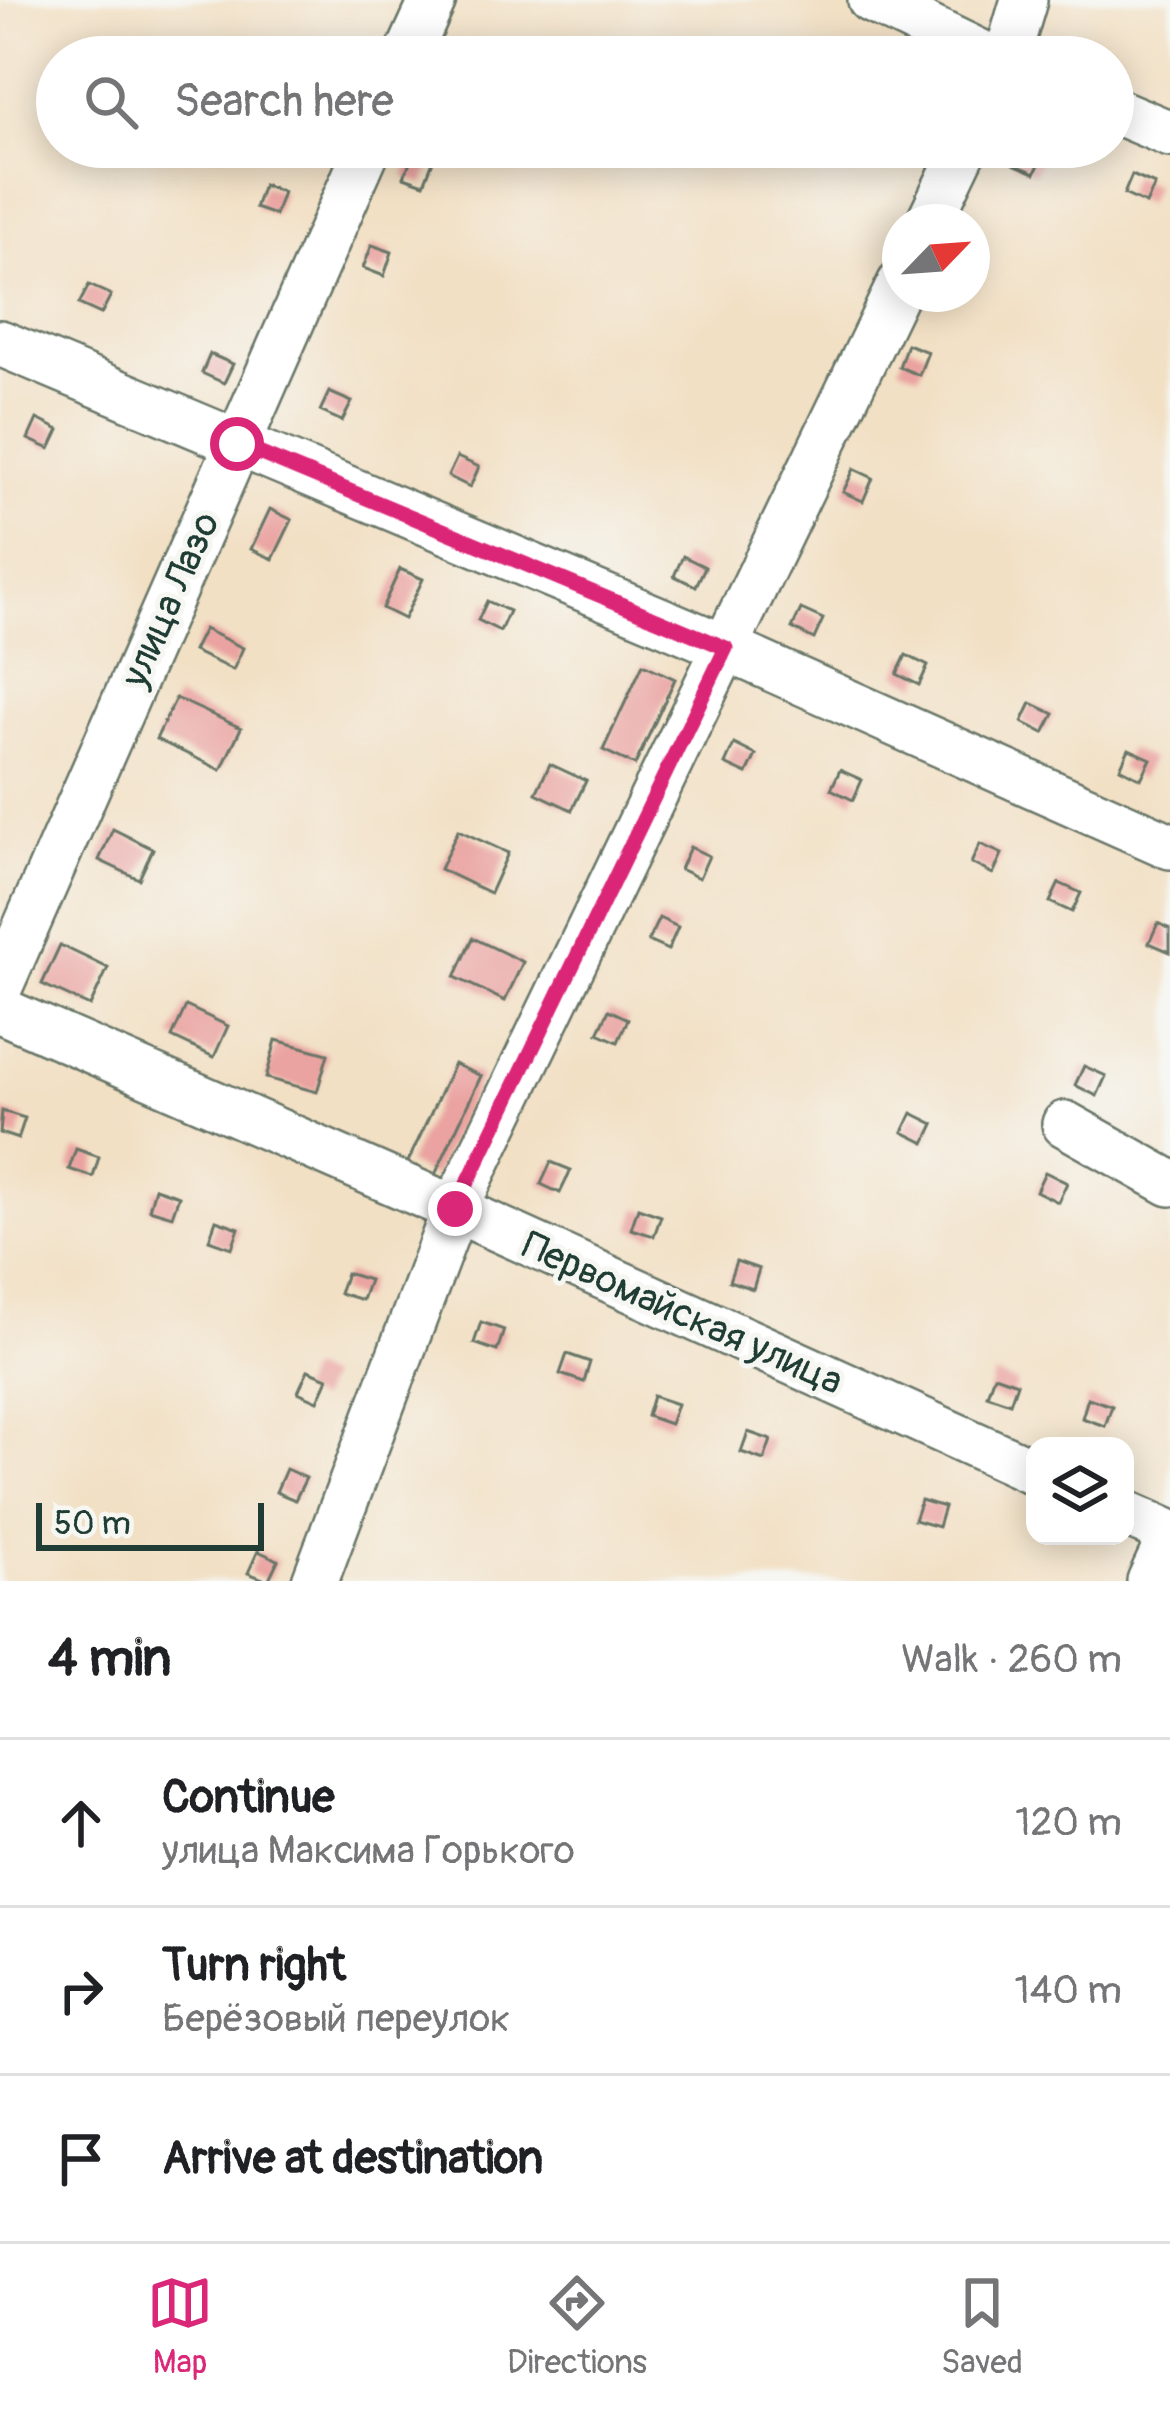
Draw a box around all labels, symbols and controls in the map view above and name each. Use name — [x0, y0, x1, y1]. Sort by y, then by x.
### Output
search box — [36, 36, 1134, 168]
icon: search — [78, 69, 144, 135]
text: Search here — [174, 74, 394, 130]
north arrow — [882, 204, 990, 312]
route start — [210, 417, 264, 471]
street label: улица Лазо — [110, 504, 231, 696]
route end — [428, 1182, 482, 1236]
street label: Первомайская улица — [515, 1221, 850, 1406]
map controls — [1026, 1437, 1134, 1545]
button: layers — [1026, 1437, 1134, 1545]
scale bar — [36, 1497, 264, 1550]
text: 50 m — [54, 1503, 131, 1544]
text: 4 min — [48, 1627, 171, 1691]
text: Walk · 260 m — [901, 1635, 1122, 1684]
text: Continue — [162, 1770, 335, 1826]
icon: ahead — [48, 1790, 114, 1856]
text: 120 m — [1015, 1798, 1122, 1847]
text: улица Максима Горького — [162, 1826, 575, 1875]
text: Turn right — [162, 1938, 346, 1994]
icon: right — [48, 1958, 114, 2024]
text: 140 m — [1014, 1966, 1122, 2015]
text: Берёзовый переулок — [162, 1994, 510, 2043]
icon: arrive — [48, 2126, 114, 2192]
text: Arrive at destination — [162, 2131, 543, 2187]
tab: Map — [147, 2270, 213, 2383]
tab: Directions — [507, 2270, 647, 2383]
tab: Saved — [941, 2270, 1023, 2383]

